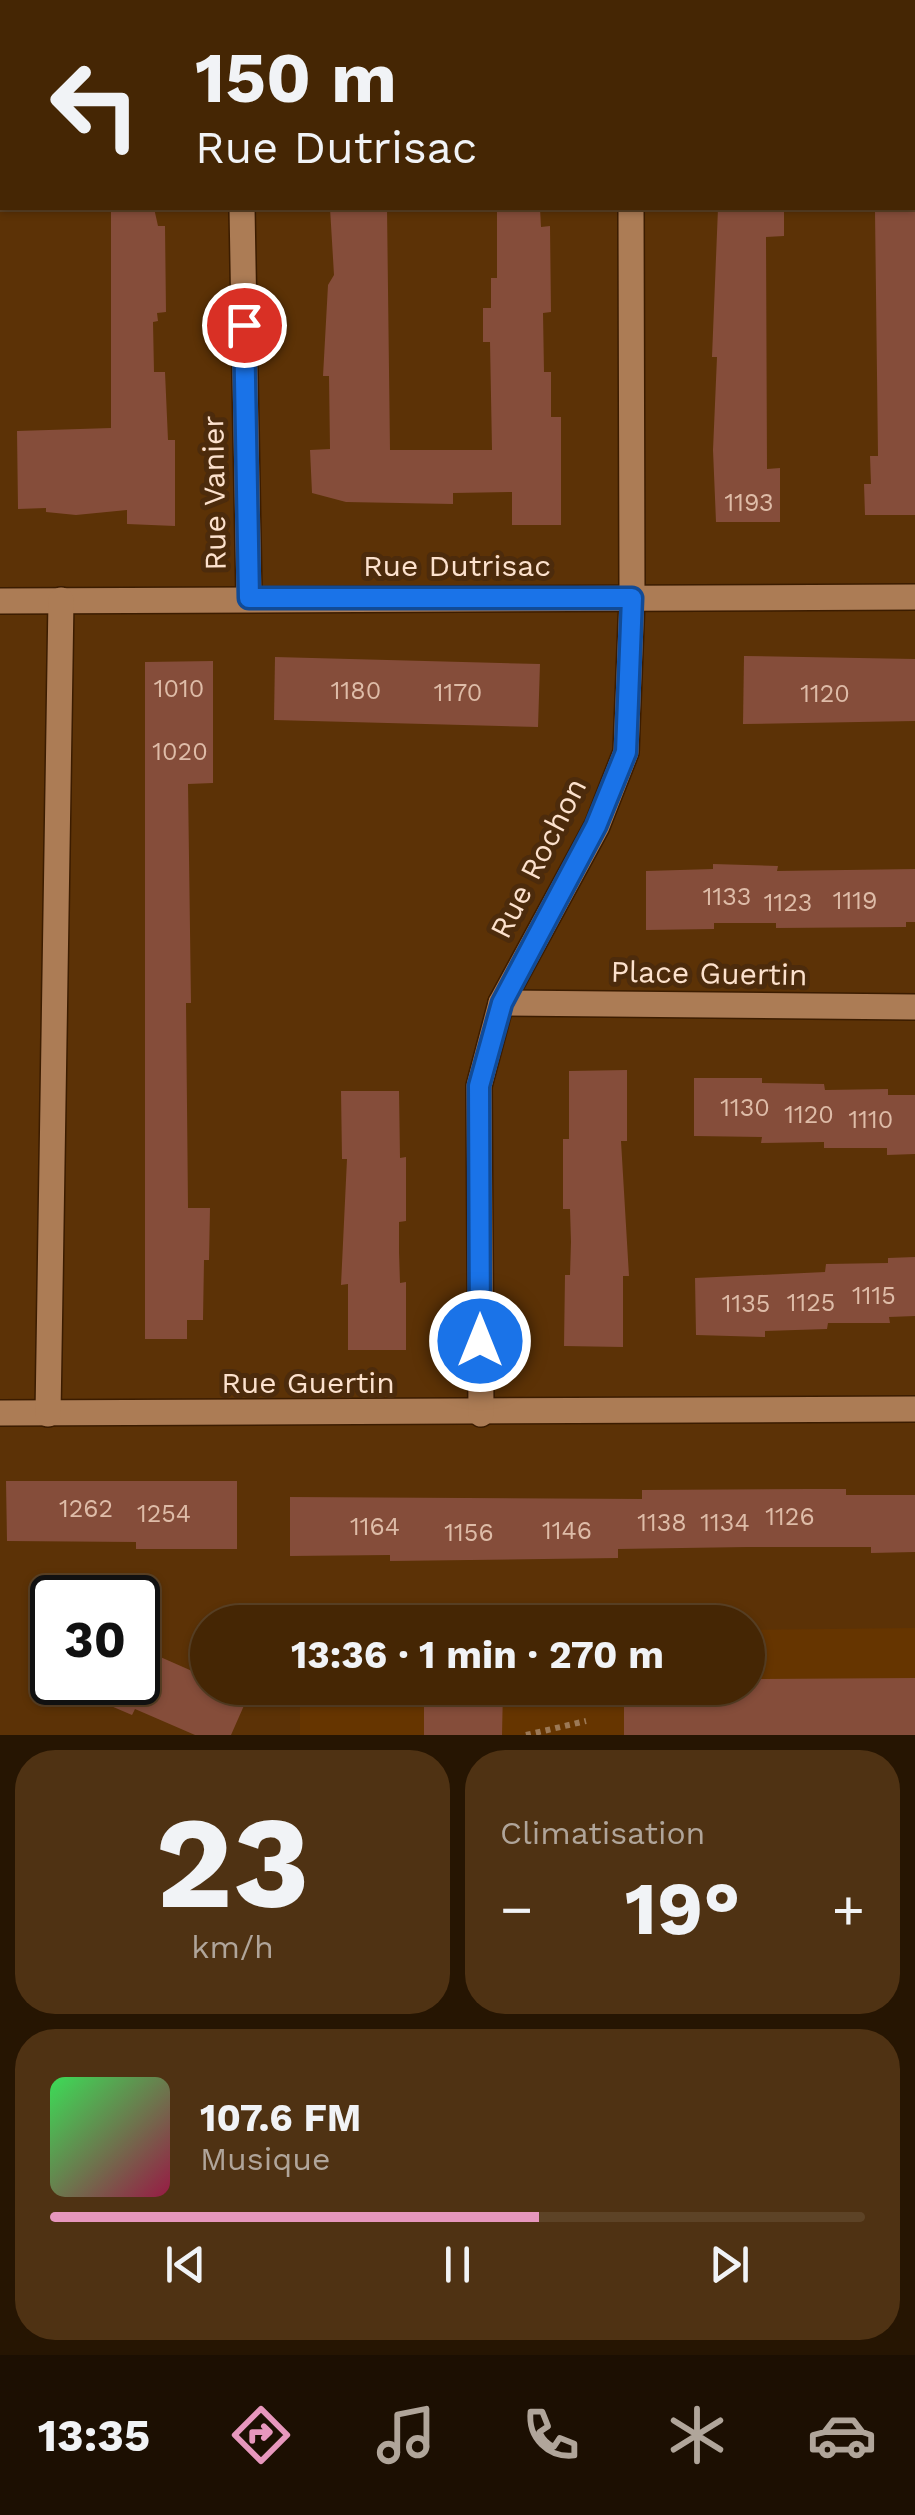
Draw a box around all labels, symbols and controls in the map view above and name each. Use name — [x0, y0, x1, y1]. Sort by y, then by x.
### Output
text: 150 m — [195, 37, 397, 119]
icon: left — [30, 40, 160, 170]
text: Rue Dutrisac — [195, 121, 477, 174]
pin — [202, 283, 287, 368]
icon: arrive — [217, 298, 272, 353]
street label: Rue Vanier — [195, 415, 233, 571]
house number: 1193 — [724, 488, 774, 517]
street label: Rue Dutrisac — [363, 548, 551, 583]
house number: 1010 — [154, 674, 204, 703]
house number: 1180 — [331, 676, 381, 705]
house number: 1170 — [434, 678, 482, 707]
house number: 1120 — [800, 679, 850, 708]
house number: 1020 — [152, 737, 208, 766]
street label: Rue Rochon — [483, 772, 593, 944]
house number: 1133 — [703, 882, 751, 911]
house number: 1119 — [833, 886, 877, 915]
house number: 1123 — [764, 888, 812, 917]
street label: Place Guertin — [610, 954, 808, 992]
house number: 1130 — [720, 1093, 770, 1122]
house number: 1120 — [784, 1100, 834, 1129]
house number: 1110 — [849, 1105, 893, 1134]
house number: 1115 — [852, 1281, 896, 1310]
house number: 1125 — [787, 1288, 835, 1317]
position arrow — [428, 1289, 532, 1393]
house number: 1135 — [722, 1289, 770, 1318]
street label: Rue Guertin — [221, 1365, 395, 1400]
house number: 1262 — [59, 1494, 113, 1523]
house number: 1254 — [137, 1499, 191, 1528]
house number: 1126 — [765, 1502, 815, 1531]
house number: 1138 — [637, 1508, 687, 1537]
house number: 1134 — [700, 1508, 750, 1537]
house number: 1164 — [350, 1512, 400, 1541]
house number: 1146 — [542, 1516, 592, 1545]
house number: 1156 — [444, 1518, 494, 1547]
speed limit sign: 30 — [30, 1575, 160, 1705]
text: 13:36 · 1 min · 270 m — [291, 1633, 664, 1677]
text: 23 — [155, 1786, 310, 1939]
text: Climatisation — [500, 1814, 705, 1852]
text: 19° — [625, 1864, 740, 1952]
text: − — [500, 1877, 533, 1941]
text: + — [832, 1877, 865, 1941]
text: km/h — [191, 1928, 274, 1966]
text: 107.6 FM — [200, 2096, 361, 2140]
text: Musique — [200, 2140, 330, 2178]
icon: previous — [158, 2237, 213, 2292]
icon: pause — [430, 2237, 485, 2292]
icon: next — [702, 2237, 757, 2292]
icon: directions — [226, 2400, 296, 2470]
icon: music — [371, 2400, 441, 2470]
icon: phone — [516, 2400, 586, 2470]
icon: climate — [662, 2400, 732, 2470]
icon: car — [807, 2400, 877, 2470]
text: 13:35 — [38, 2409, 150, 2462]

